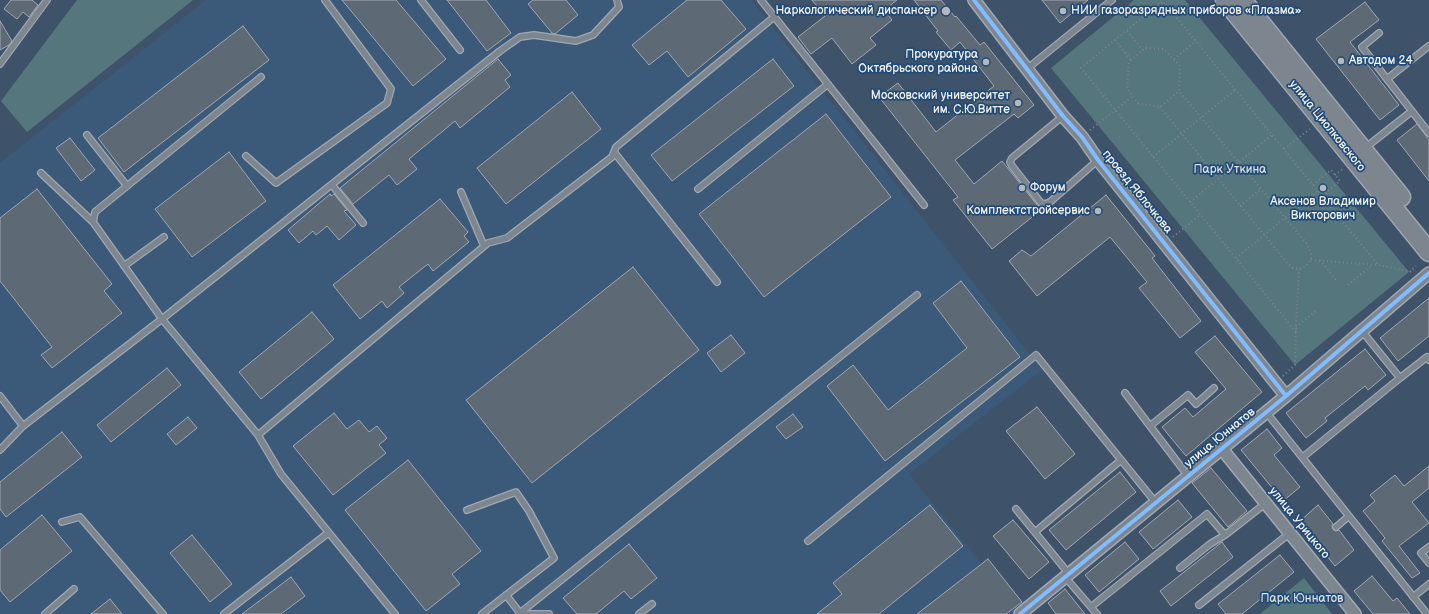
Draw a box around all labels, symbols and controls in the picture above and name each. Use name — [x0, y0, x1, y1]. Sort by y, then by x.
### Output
place label: Наркологический диспансер — [775, 4, 937, 18]
place label: НИИ газоразрядных приборов «Плазма» — [1071, 4, 1301, 18]
marker: Наркологический диспансер — [940, 5, 952, 17]
marker: НИИ газоразрядных приборов «Плазма» — [1058, 6, 1068, 16]
place label: Прокуратура Октябрьского района — [858, 48, 978, 76]
place label: Автодом 24 — [1349, 54, 1413, 68]
marker: Автодом 24 — [1336, 56, 1346, 66]
marker: Прокуратура Октябрьского района — [981, 57, 991, 67]
street label: улица Циолковского — [1286, 78, 1368, 174]
place label: Московский университет им. С.Ю.Витте — [871, 89, 1010, 117]
marker: Московский университет им. С.Ю.Витте — [1013, 98, 1023, 108]
street label: проезд Яблочкова — [1099, 147, 1175, 237]
park label: Парк Уткина — [1194, 163, 1266, 177]
place label: Форум — [1030, 181, 1066, 195]
marker: Форум — [1017, 183, 1027, 193]
marker: Аксенов Владимир Викторович — [1318, 183, 1328, 193]
place label: Аксенов Владимир Викторович — [1270, 195, 1376, 223]
place label: Комплектстройсервис — [966, 204, 1090, 218]
marker: Комплектстройсервис — [1093, 206, 1103, 216]
street label: улица Юннатов — [1182, 405, 1258, 471]
street label: улица Урицкого — [1266, 484, 1332, 562]
park label: Парк Юннатов — [1261, 592, 1343, 606]

